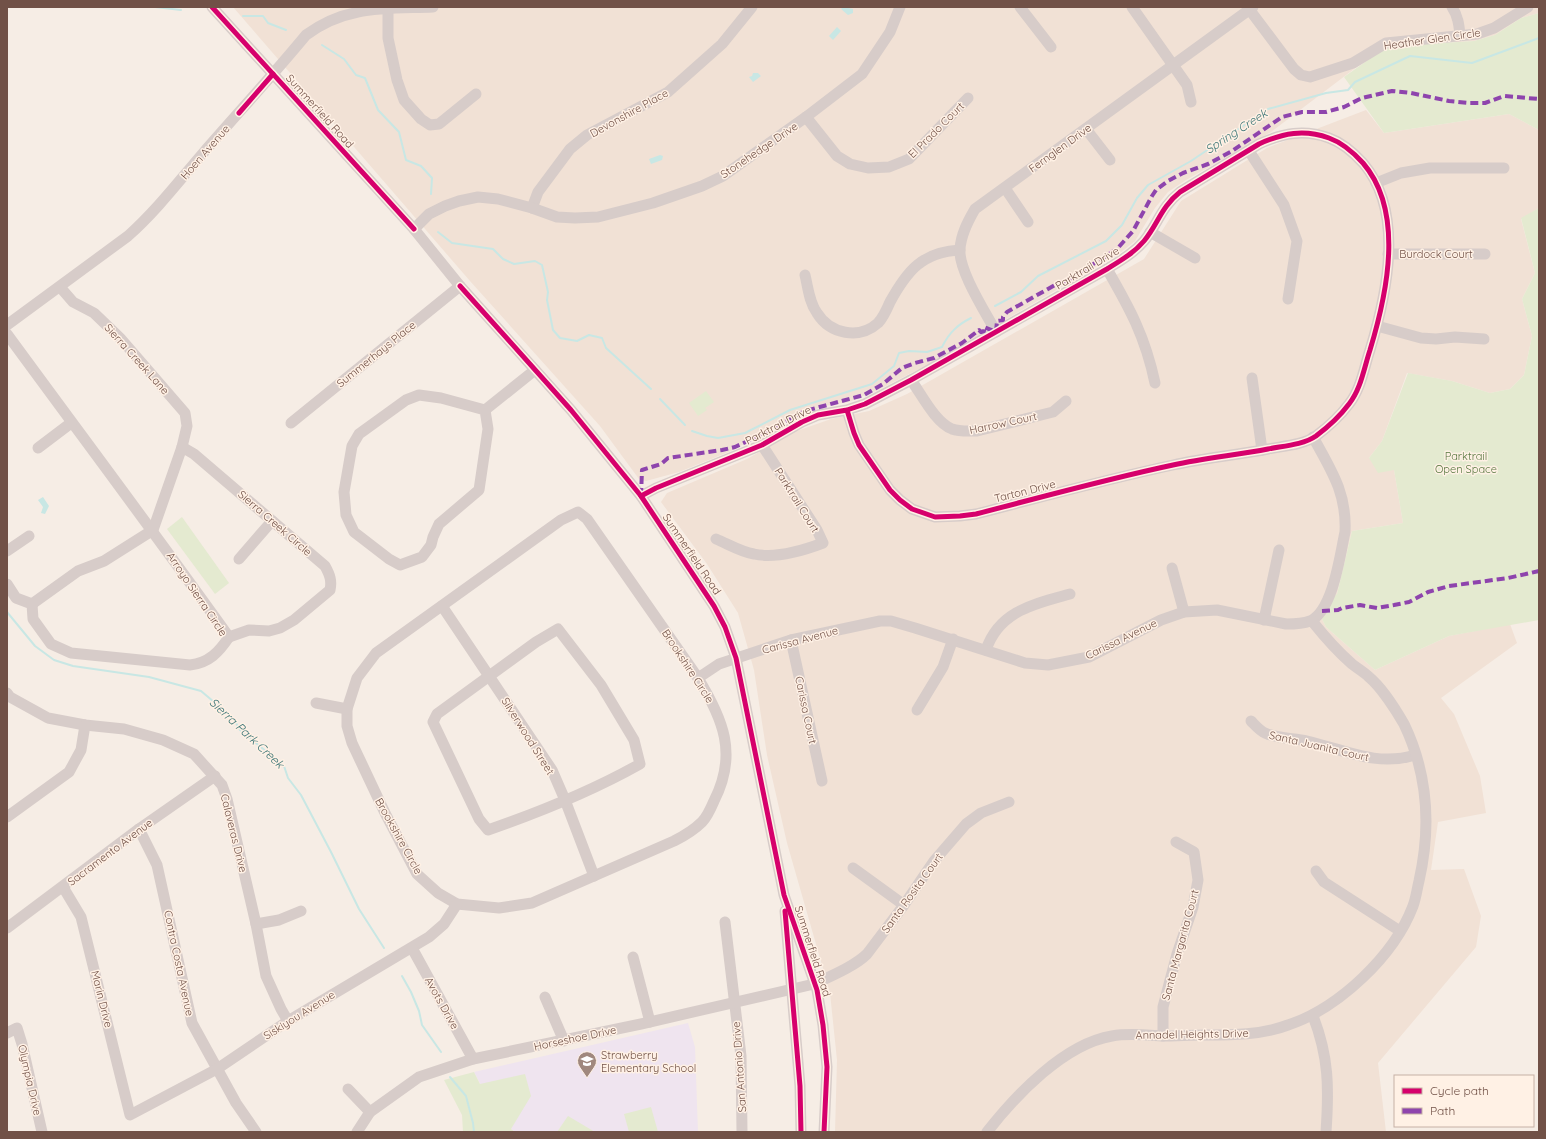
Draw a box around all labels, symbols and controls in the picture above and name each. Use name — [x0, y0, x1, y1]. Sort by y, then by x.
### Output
street label: Heather Glen Circle — [1383, 25, 1481, 53]
street label: Summerfield Road — [283, 71, 357, 151]
street label: Devonshire Place — [587, 86, 671, 140]
street label: El Prado Court — [905, 99, 967, 161]
water label: Spring Creek — [1202, 104, 1271, 157]
street label: Stonehedge Drive — [718, 119, 800, 181]
street label: Fernglen Drive — [1026, 121, 1094, 175]
street label: Hoen Avenue — [177, 122, 233, 182]
street label: Parktrail Drive — [1052, 243, 1122, 293]
street label: Burdock Court — [1399, 247, 1473, 261]
street label: Summerhays Place — [334, 318, 418, 390]
street label: Sierra Creek Lane — [102, 321, 172, 397]
street label: Parktrail Drive — [743, 402, 813, 448]
street label: Harrow Court — [968, 409, 1038, 437]
park label: Parktrail Open Space — [1435, 449, 1497, 476]
street label: Parktrail Court — [772, 465, 823, 535]
street label: Tarton Drive — [993, 477, 1057, 505]
street label: Sierra Creek Circle — [235, 487, 315, 559]
street label: Summerfield Road — [660, 511, 724, 597]
street label: Arroyo Sierra Circle — [164, 549, 230, 639]
street label: Carissa Avenue — [1083, 616, 1159, 662]
street label: Carissa Avenue — [760, 623, 840, 657]
street label: Brookshire Circle — [659, 626, 717, 706]
street label: Carissa Court — [792, 675, 820, 745]
water label: Sierra Park Creek — [207, 695, 289, 772]
street label: Silverwood Street — [499, 695, 558, 778]
street label: Santa Juanita Court — [1268, 728, 1371, 764]
street label: Calaveras Drive — [217, 792, 251, 874]
street label: Brookshire Circle — [372, 795, 426, 877]
street label: Sacramento Avenue — [65, 815, 155, 889]
street label: Santa Rosita Court — [878, 850, 946, 936]
street label: Santa Margarita Court — [1158, 888, 1202, 1002]
street label: Summerfield Road — [792, 904, 834, 998]
street label: Contra Costa Avenue — [161, 909, 197, 1017]
street label: Marin Drive — [88, 969, 116, 1029]
street label: Avots Drive — [422, 974, 462, 1032]
street label: Siskiyou Avenue — [261, 987, 337, 1043]
street label: San Antonio Drive — [729, 1021, 749, 1113]
street label: Horseshoe Drive — [533, 1022, 617, 1054]
street label: Annadel Heights Drive — [1135, 1026, 1249, 1042]
street label: Olympia Drive — [15, 1043, 45, 1117]
place label: Strawberry Elementary School — [601, 1048, 696, 1075]
school or university icon: Strawberry Elementary School — [576, 1050, 598, 1078]
legend — [1394, 1075, 1534, 1127]
text: Cycle path — [1430, 1083, 1489, 1098]
text: Path — [1430, 1103, 1455, 1118]

